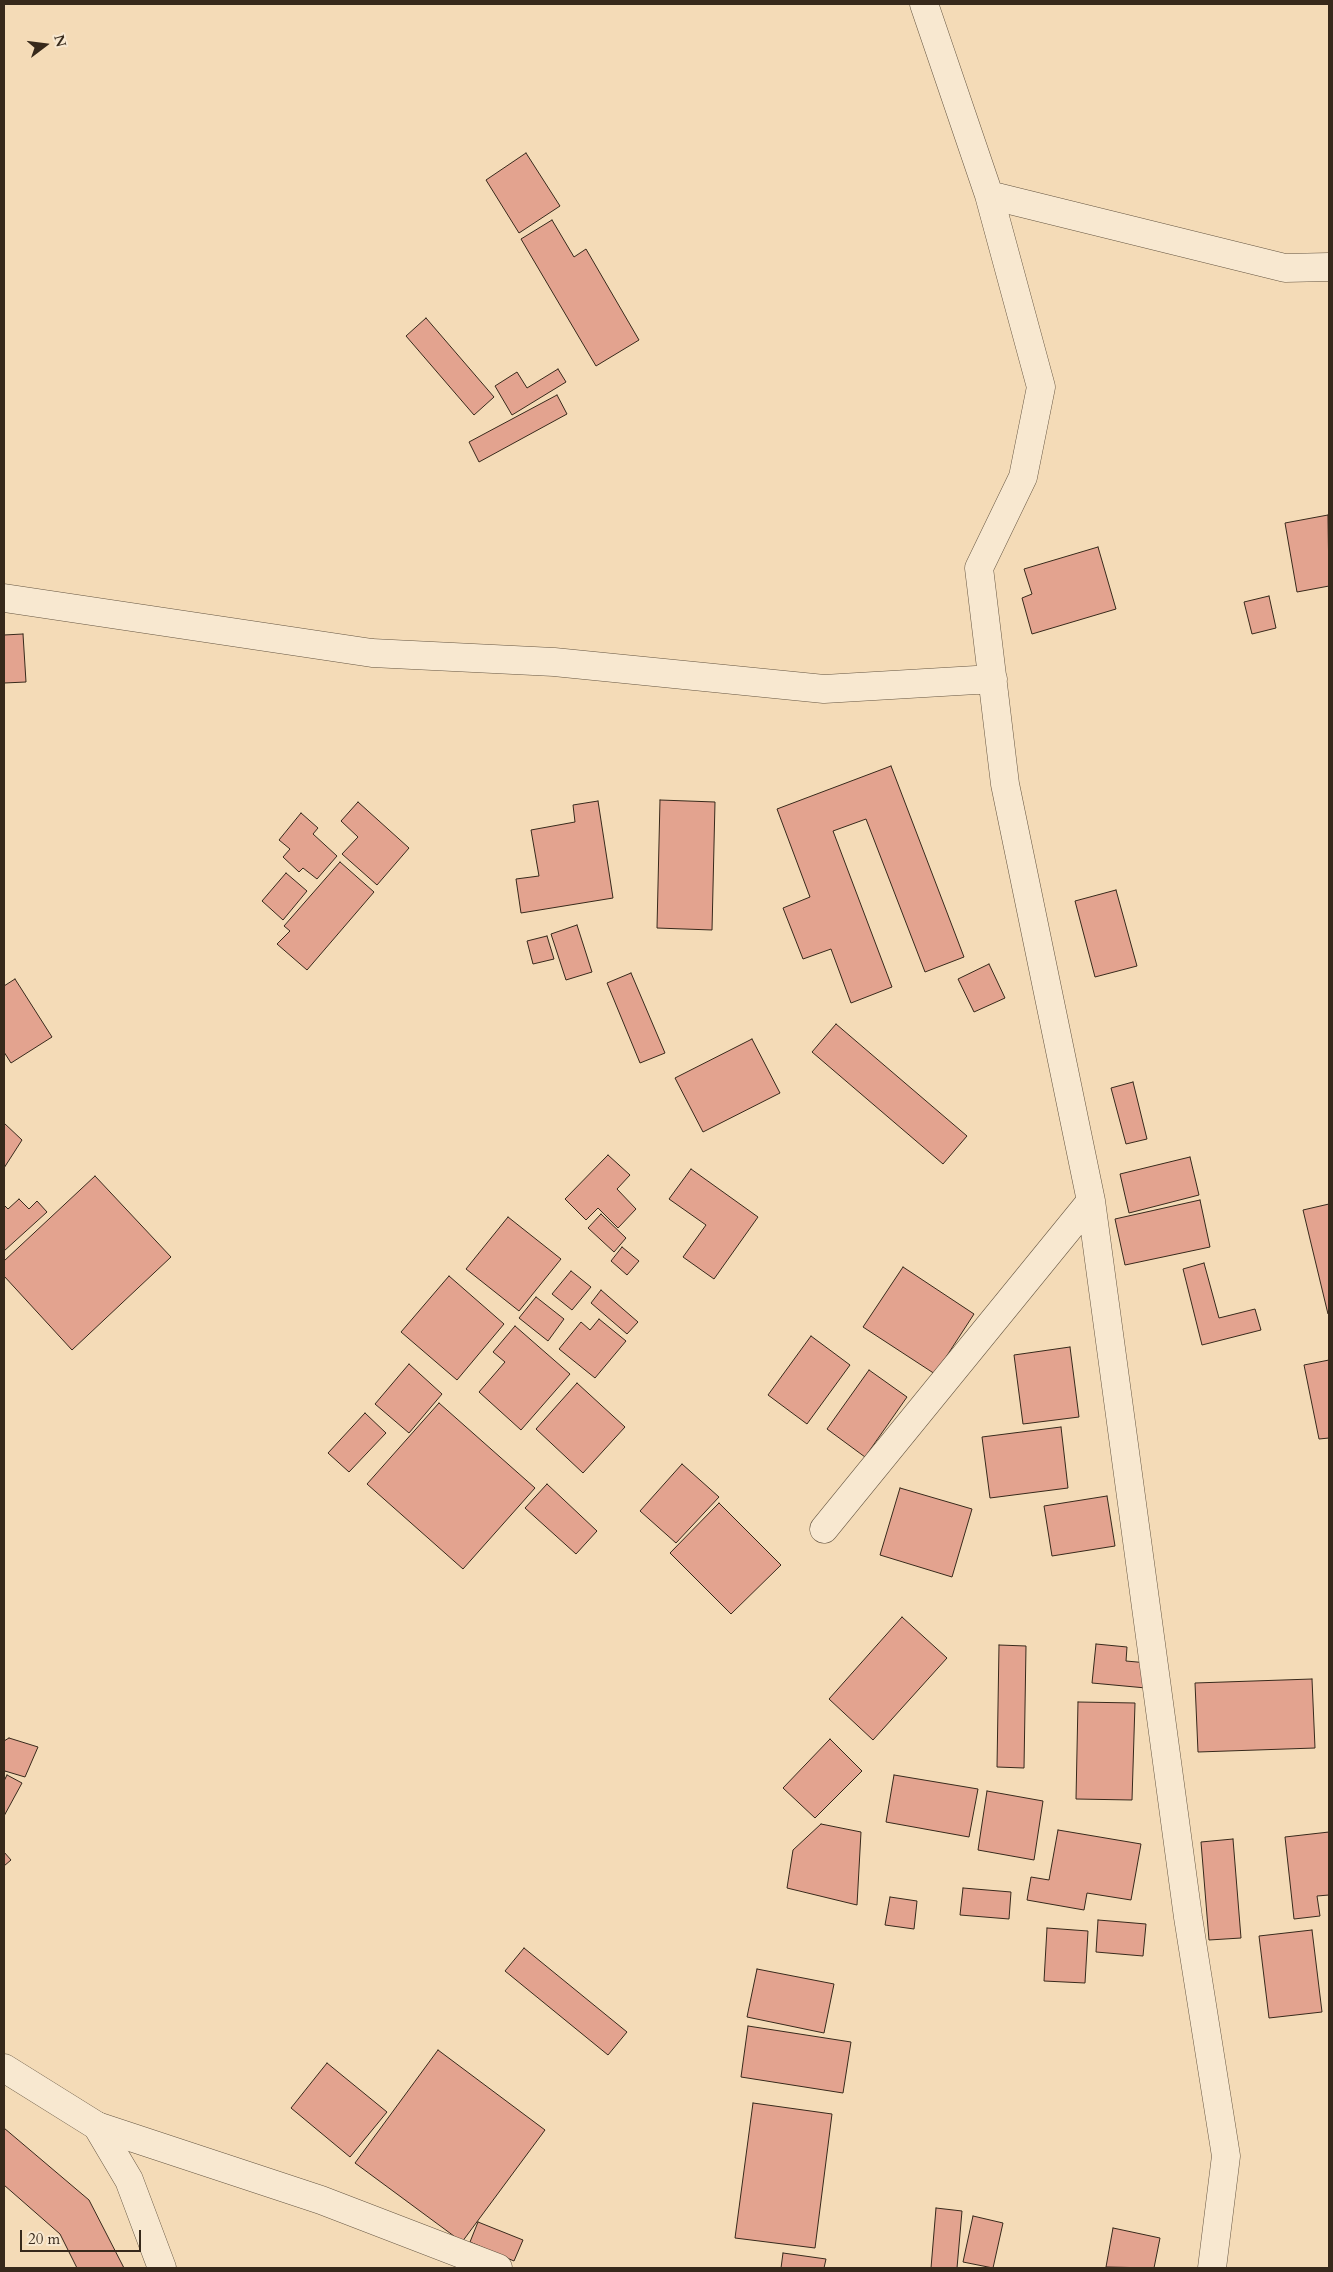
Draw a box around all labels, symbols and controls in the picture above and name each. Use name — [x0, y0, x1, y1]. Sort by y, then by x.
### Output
north arrow — [20, 20, 70, 70]
text: N — [49, 33, 71, 49]
scale bar — [22, 2220, 144, 2252]
text: 20 m — [28, 2229, 60, 2249]

